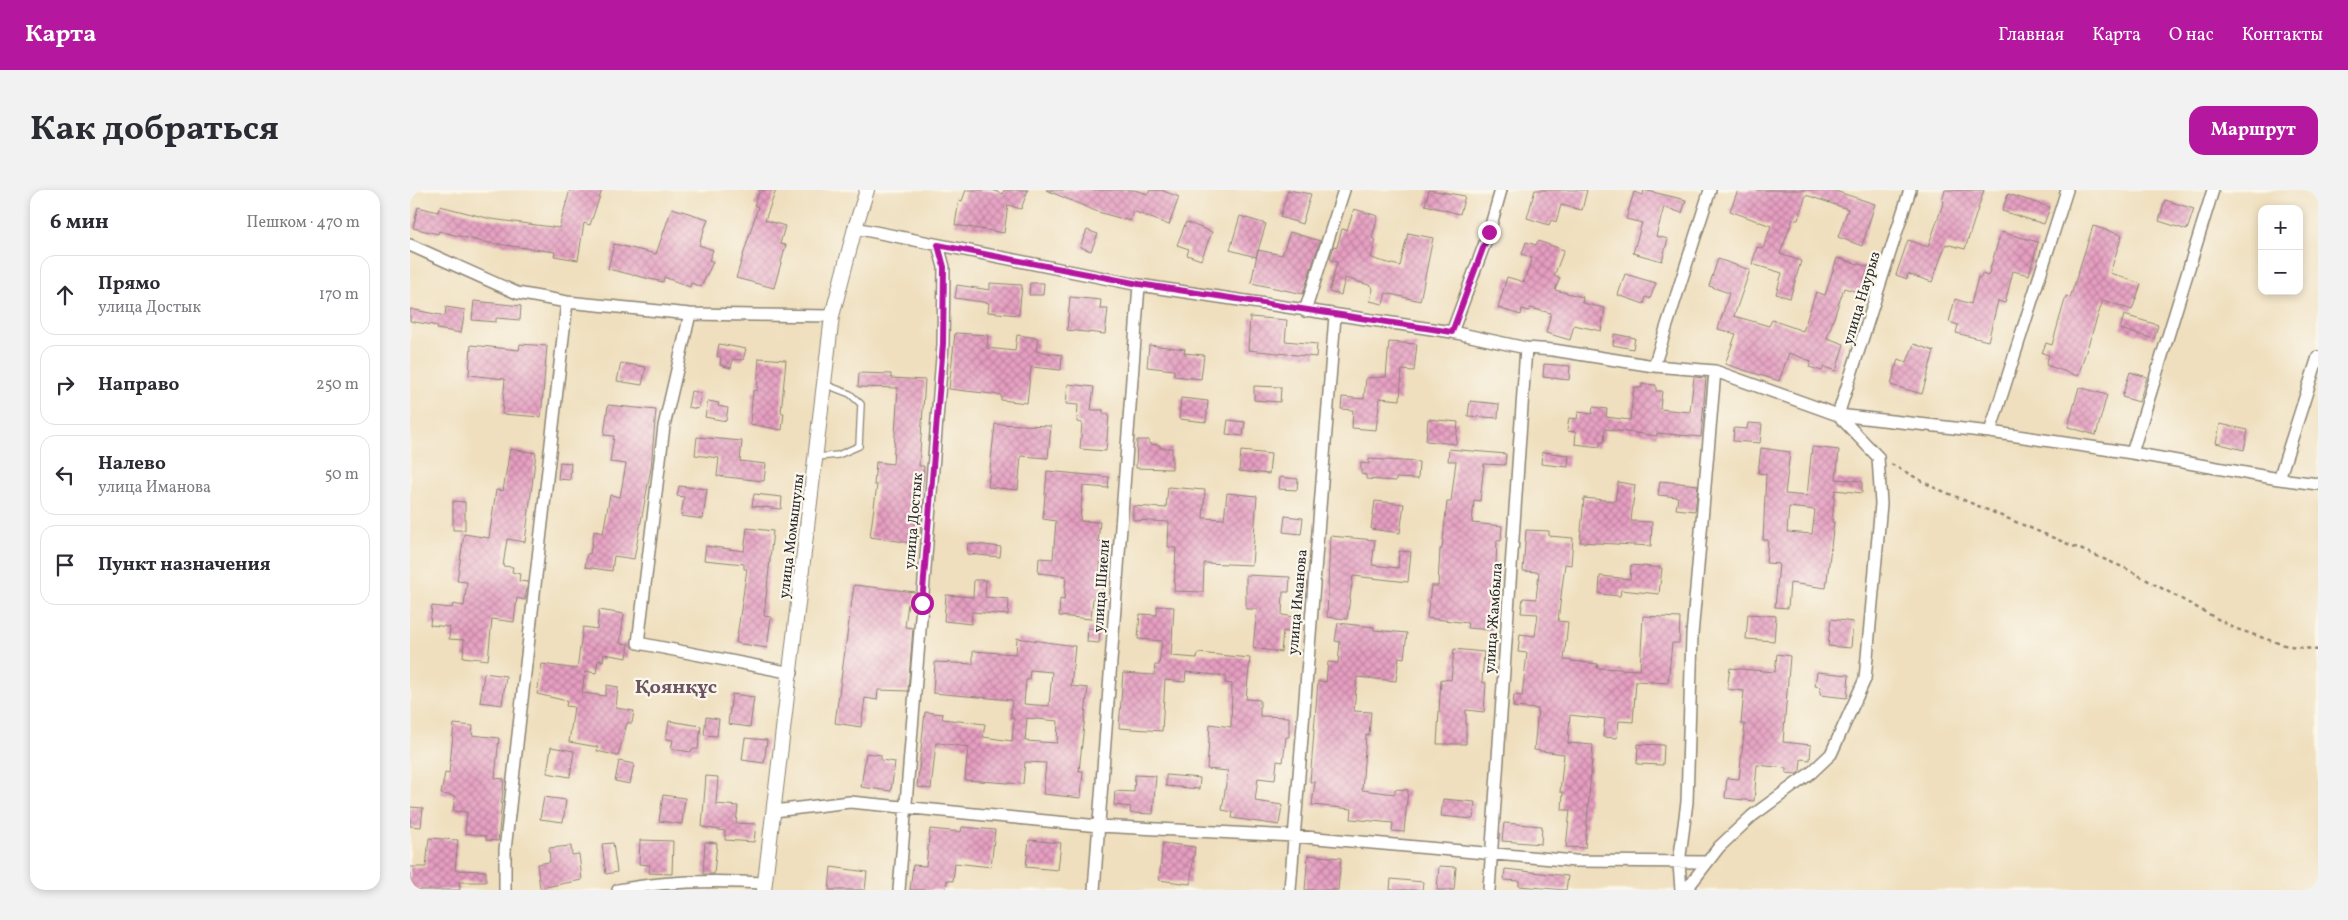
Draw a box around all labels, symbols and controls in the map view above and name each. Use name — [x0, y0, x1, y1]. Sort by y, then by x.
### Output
text: Карта — [25, 18, 96, 52]
text: Главная — [1998, 23, 2064, 48]
text: Карта — [2092, 23, 2141, 48]
text: О нас — [2169, 23, 2214, 48]
text: Контакты — [2242, 23, 2323, 48]
text: Как добраться — [30, 106, 279, 154]
button: Маршрут — [2189, 106, 2318, 155]
map controls — [2258, 205, 2303, 295]
button: + — [2258, 205, 2303, 250]
text: 6 мин — [50, 208, 109, 237]
text: Пешком · 470 m — [247, 212, 360, 234]
route end — [1478, 221, 1501, 244]
street label: улица Наурыз — [1838, 249, 1887, 348]
button: − — [2258, 250, 2303, 295]
text: Прямо — [98, 271, 160, 297]
icon: ahead — [51, 281, 79, 309]
text: 170 m — [319, 284, 359, 306]
text: улица Достык — [98, 297, 201, 319]
icon: right — [51, 371, 79, 399]
text: Направо — [98, 372, 180, 398]
text: 250 m — [316, 374, 359, 396]
text: Налево — [98, 451, 166, 477]
icon: left — [51, 461, 79, 489]
text: 50 m — [325, 464, 359, 486]
street label: улица Момышулы — [774, 472, 811, 600]
street label: улица Достык — [900, 472, 929, 570]
text: улица Иманова — [98, 477, 211, 499]
street label: улица Шиели — [1089, 539, 1116, 633]
street label: улица Иманова — [1283, 548, 1314, 656]
icon: arrive — [51, 551, 79, 579]
text: Пункт назначения — [98, 552, 271, 578]
street label: улица Жамбыла — [1480, 562, 1509, 674]
route start — [911, 592, 934, 615]
district label: Қоянқұс — [635, 674, 717, 702]

